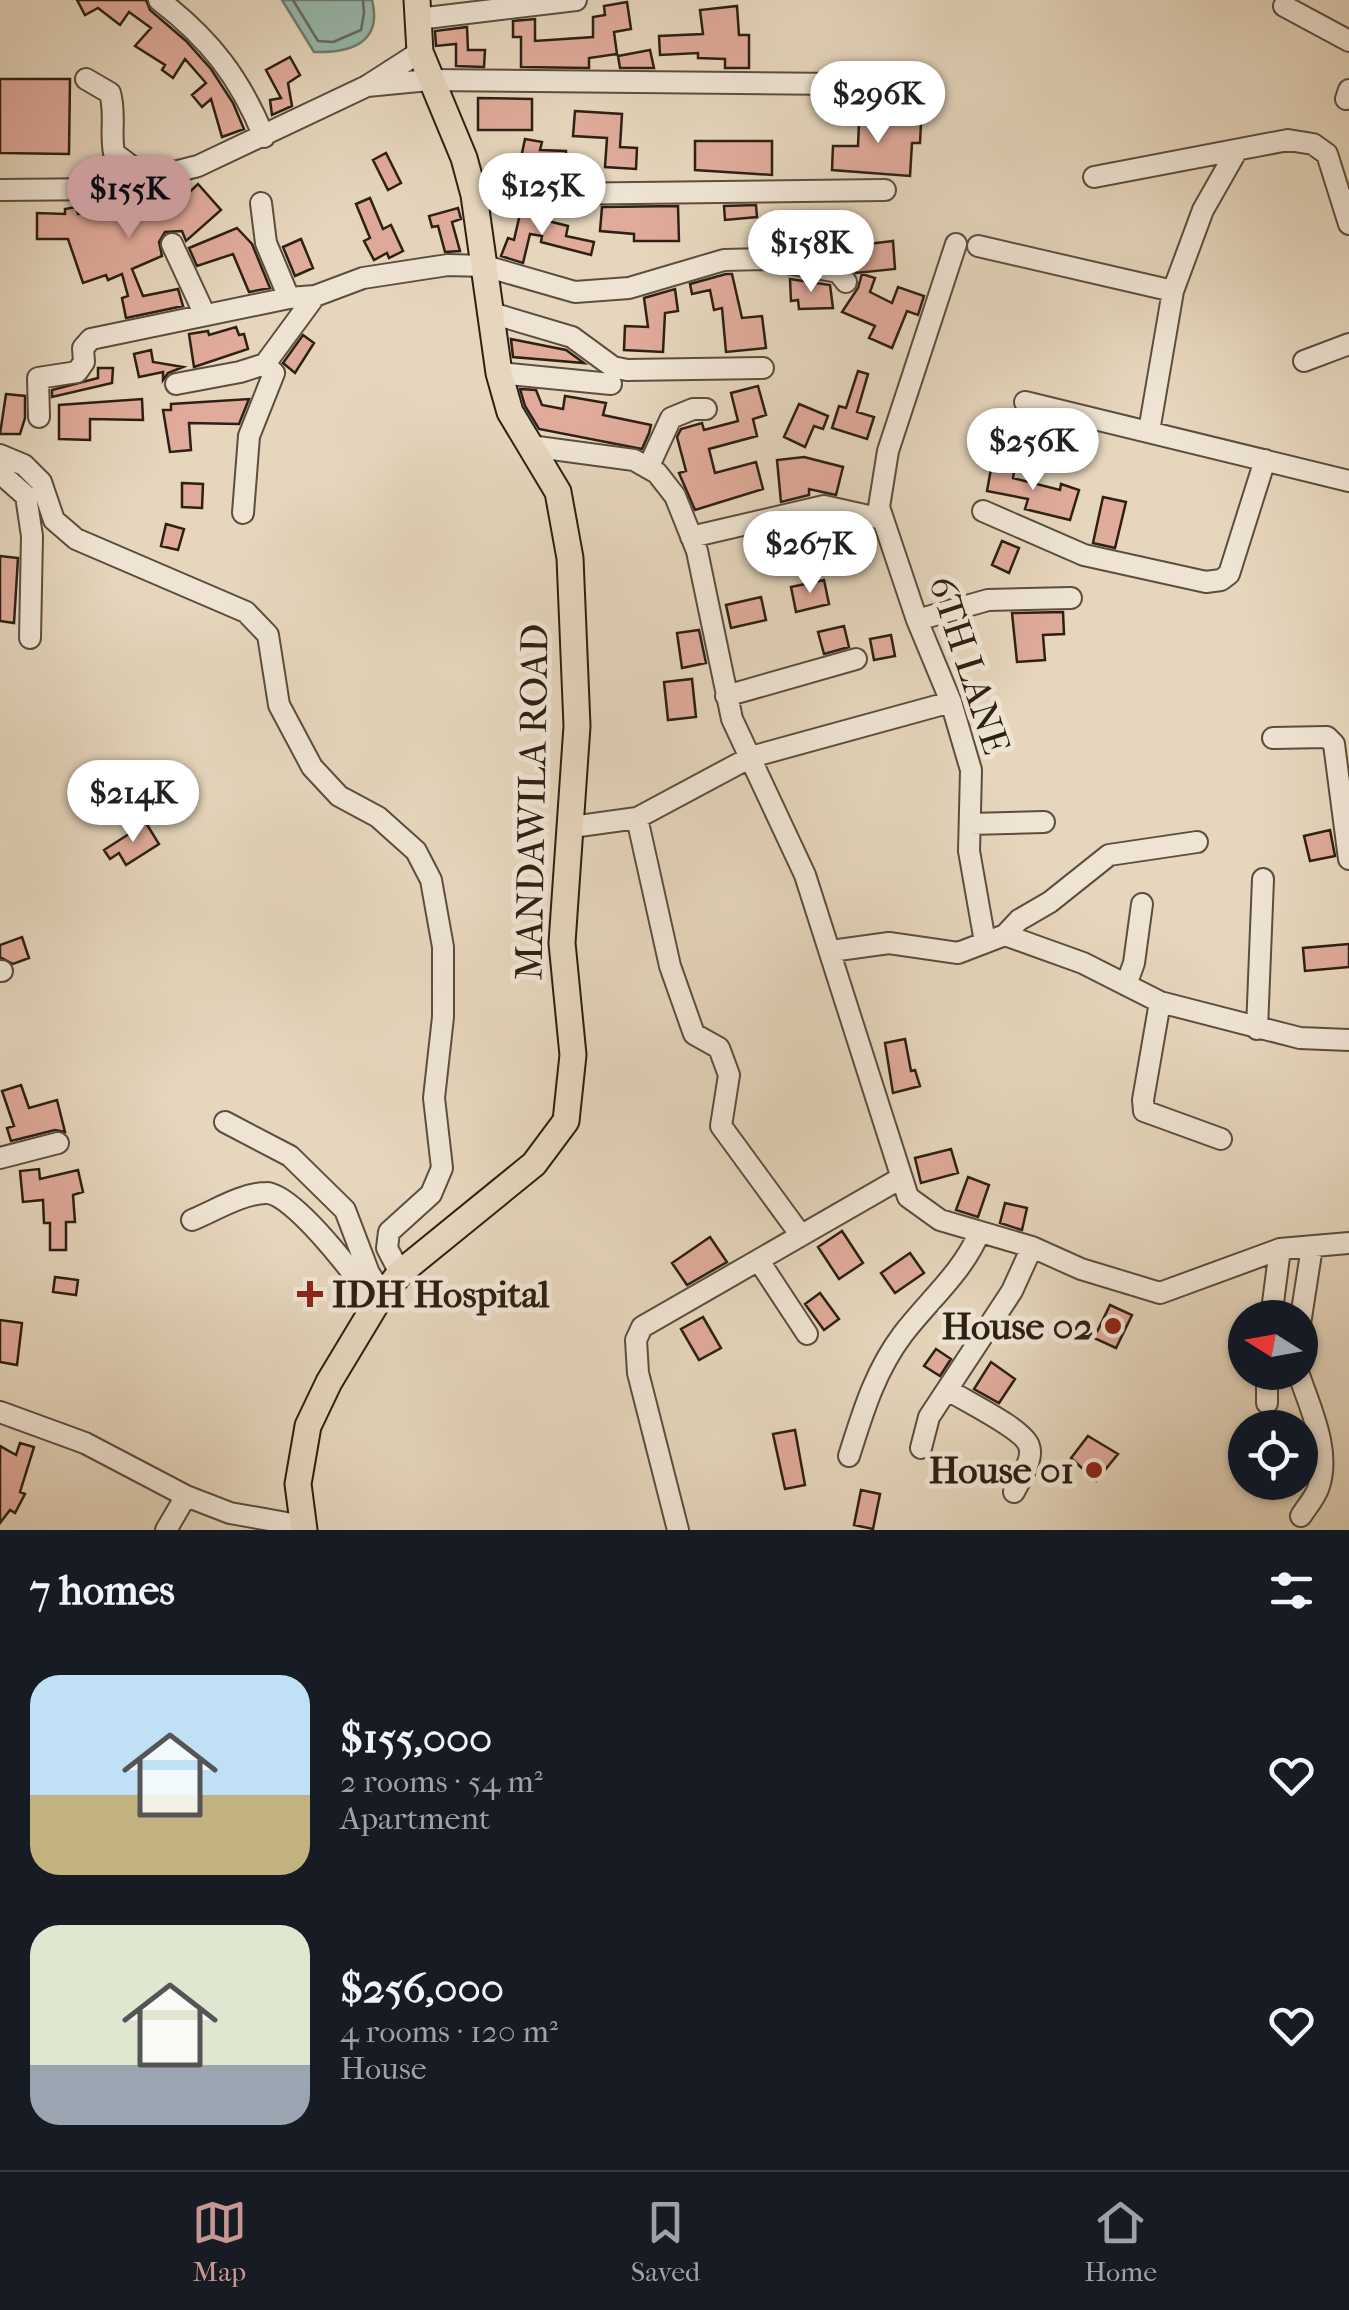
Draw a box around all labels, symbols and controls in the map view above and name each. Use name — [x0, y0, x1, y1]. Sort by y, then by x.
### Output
pin: $296K — [808, 61, 948, 146]
text: $296K — [832, 75, 924, 112]
pin: $125K — [472, 153, 612, 238]
pin: $155K — [59, 156, 199, 241]
text: $125K — [501, 167, 583, 204]
text: $155K — [89, 170, 169, 207]
pin: $158K — [741, 210, 881, 295]
text: $158K — [770, 224, 852, 261]
pin: $256K — [963, 408, 1103, 493]
text: $256K — [989, 422, 1077, 459]
pin: $267K — [740, 511, 880, 596]
text: $267K — [765, 525, 855, 562]
street label: 6TH LANE — [919, 570, 1019, 760]
street label: MANDAWILA ROAD — [506, 623, 558, 981]
pin: $214K — [63, 760, 203, 845]
text: $214K — [89, 774, 177, 811]
place label: IDH Hospital — [332, 1272, 550, 1317]
marker: IDH Hospital — [297, 1281, 323, 1307]
north arrow — [1228, 1300, 1318, 1390]
map controls — [1228, 1300, 1318, 1500]
place label: House 02 — [942, 1304, 1093, 1349]
marker: House 02 — [1102, 1315, 1124, 1337]
button: locate — [1228, 1410, 1318, 1500]
place label: House 01 — [929, 1448, 1074, 1493]
marker: House 01 — [1083, 1459, 1105, 1481]
icon: filters — [1264, 1563, 1319, 1618]
text: 7 homes — [30, 1566, 175, 1615]
text: $155,000 — [340, 1714, 492, 1763]
icon: home — [110, 1715, 230, 1835]
icon: heart — [1264, 1748, 1319, 1803]
text: 2 rooms · 54 m² — [340, 1763, 543, 1800]
text: Apartment — [340, 1800, 490, 1837]
text: $256,000 — [340, 1964, 504, 2013]
icon: home — [110, 1965, 230, 2085]
icon: heart — [1264, 1998, 1319, 2053]
text: 4 rooms · 120 m² — [340, 2013, 558, 2050]
text: House — [340, 2050, 427, 2087]
tab: Map — [192, 2195, 247, 2288]
tab: Saved — [631, 2195, 700, 2288]
tab: Home — [1084, 2195, 1157, 2288]

